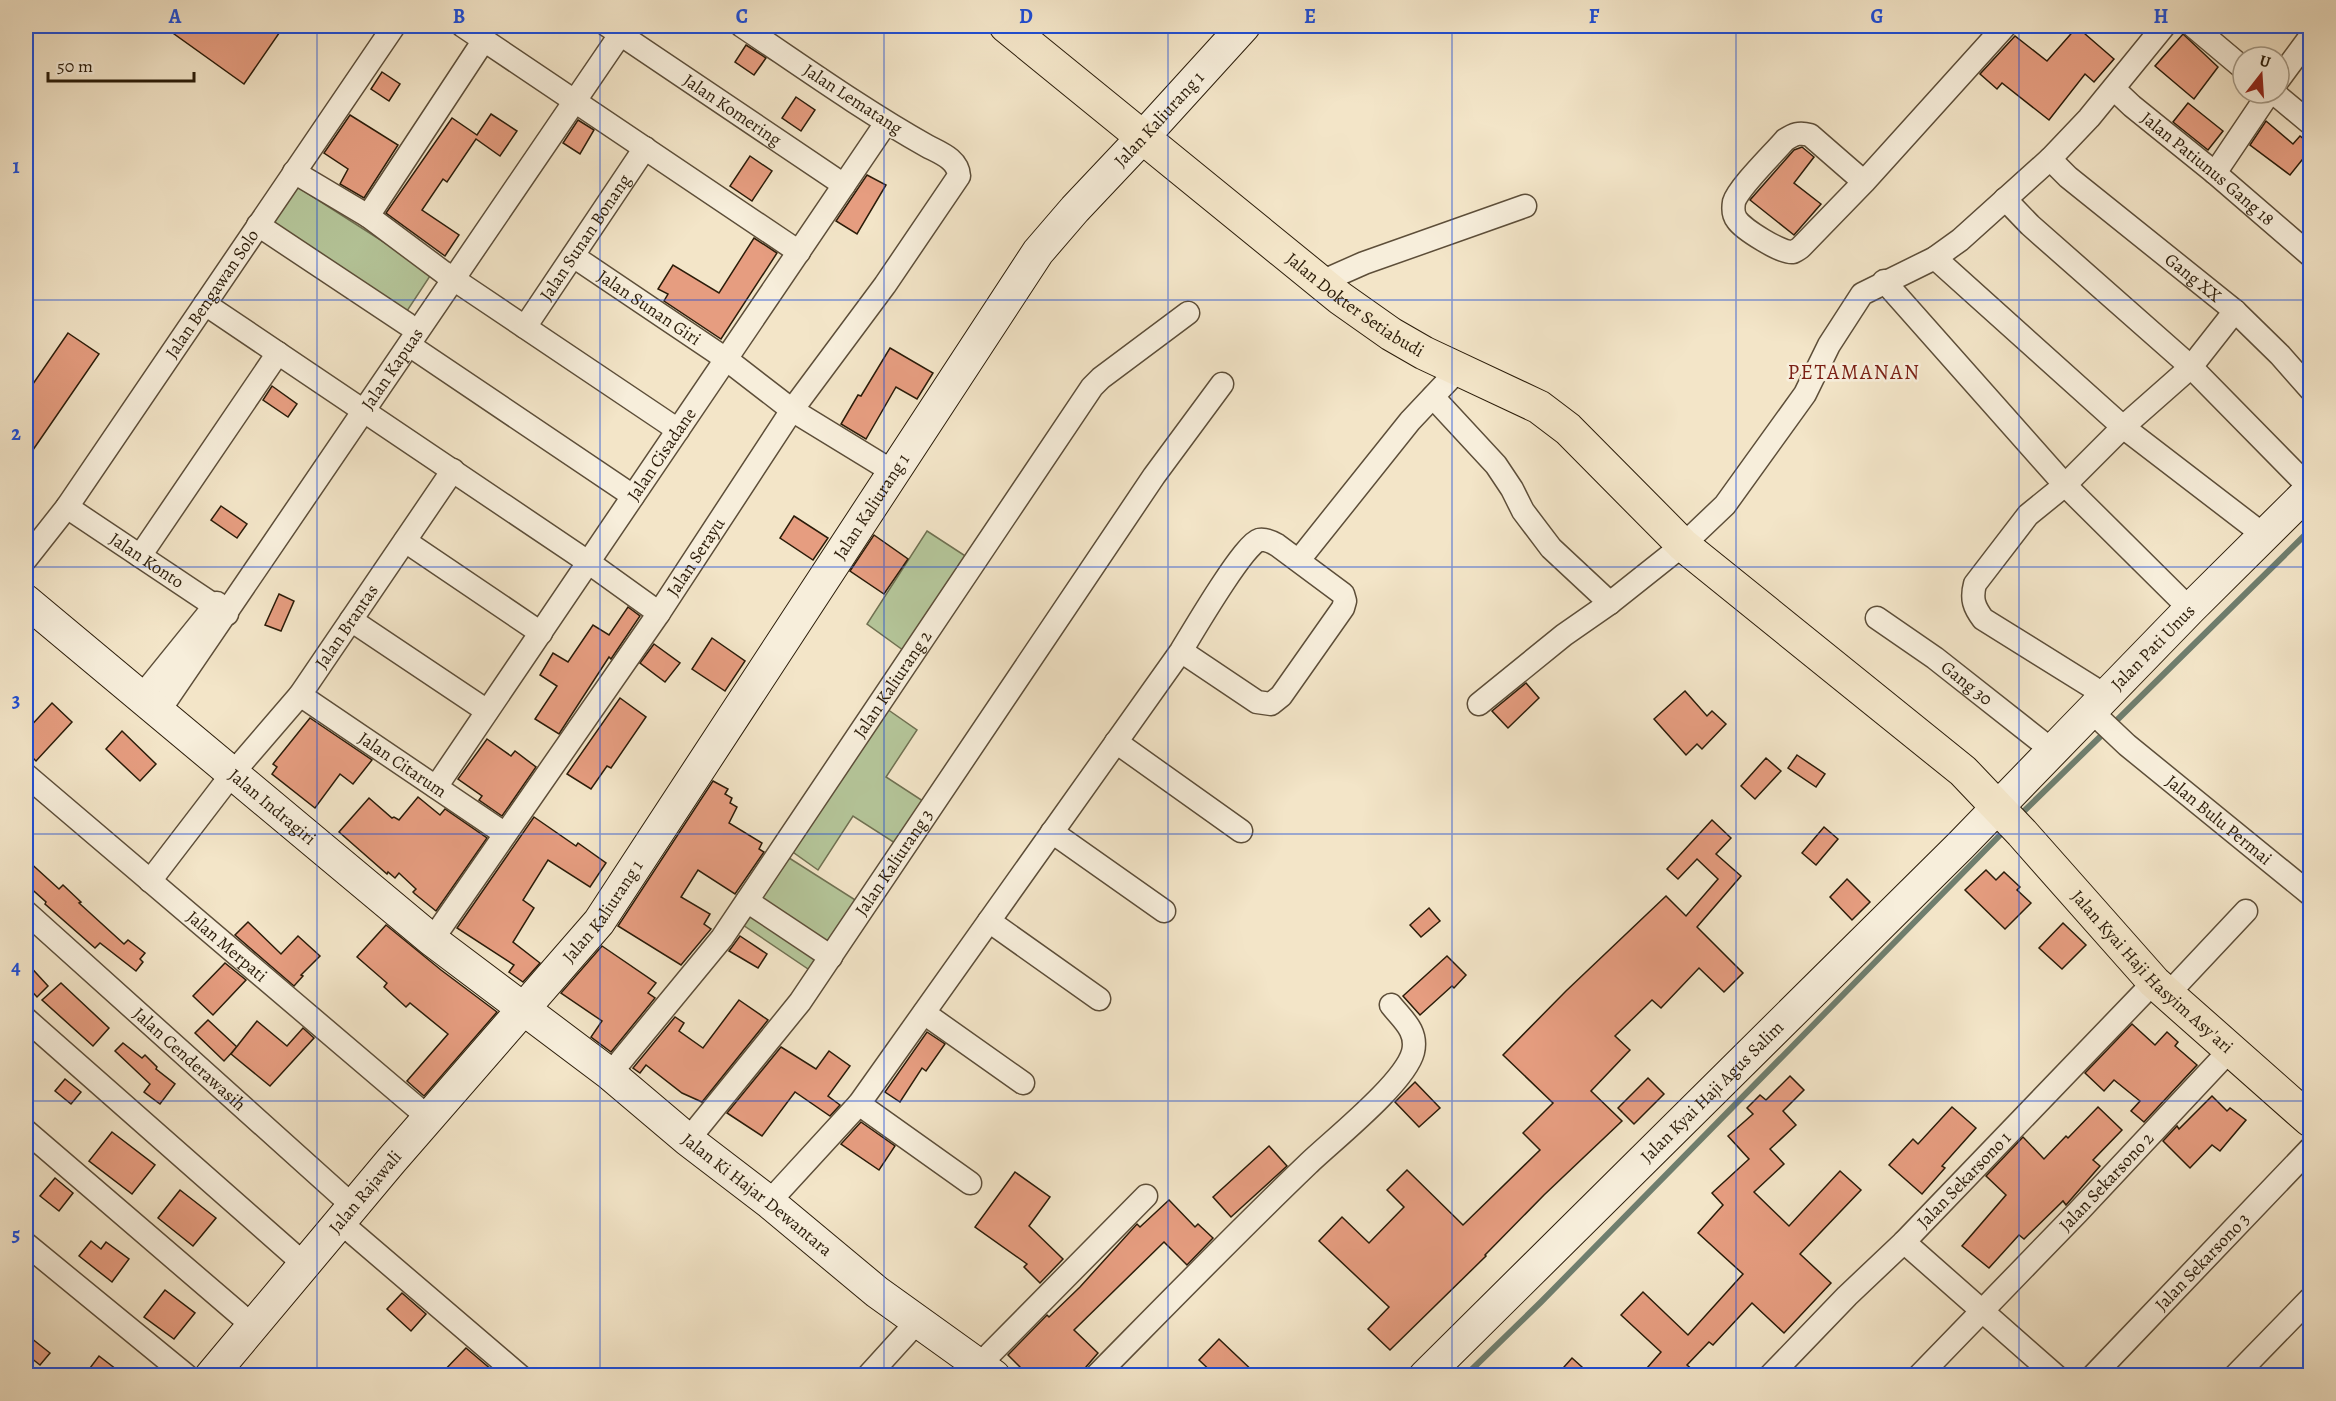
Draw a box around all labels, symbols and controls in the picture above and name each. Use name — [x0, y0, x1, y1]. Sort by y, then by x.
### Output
text: A — [168, 3, 182, 30]
text: B — [453, 3, 465, 30]
text: C — [736, 3, 748, 30]
text: D — [1019, 3, 1033, 30]
text: E — [1304, 3, 1316, 30]
text: F — [1589, 3, 1600, 30]
text: G — [1870, 3, 1884, 30]
text: H — [2154, 3, 2169, 30]
scale bar — [48, 45, 194, 83]
north arrow — [2231, 45, 2291, 105]
text: U — [2257, 50, 2274, 74]
text: 50 m — [57, 54, 93, 78]
street label: Jalan Lematang — [799, 58, 907, 140]
street label: Jalan Kaliurang 1 — [1109, 66, 1209, 172]
street label: Jalan Komering — [679, 68, 786, 152]
street label: Jalan Patiunus Gang 18 — [2136, 106, 2280, 231]
text: 1 — [12, 153, 20, 180]
street label: Jalan Sunan Bonang — [534, 169, 636, 305]
street label: Jalan Bengawan Solo — [160, 225, 264, 363]
street label: Jalan Dokter Setiabudi — [1281, 247, 1429, 363]
street label: Gang XX — [2160, 247, 2227, 308]
street label: Jalan Sunan Giri — [593, 264, 706, 351]
street label: Jalan Kapuas — [356, 323, 429, 415]
district label: PETAMANAN — [1788, 358, 1921, 386]
street label: Jalan Cisadane — [621, 403, 702, 506]
text: 2 — [11, 420, 21, 447]
street label: Jalan Kaliurang 1 — [828, 449, 915, 564]
street label: Jalan Serayu — [661, 513, 730, 601]
street label: Jalan Konto — [105, 527, 189, 594]
street label: Jalan Brantas — [309, 579, 384, 673]
street label: Jalan Pati Unus — [2105, 599, 2200, 696]
street label: Jalan Kaliurang 2 — [848, 625, 938, 743]
street label: Gang 30 — [1936, 655, 1998, 711]
text: 3 — [12, 687, 20, 714]
street label: Jalan Citarum — [354, 726, 452, 803]
street label: Jalan Indragiri — [224, 763, 321, 850]
street label: Jalan Bulu Permai — [2161, 769, 2277, 870]
street label: Jalan Kaliurang 3 — [849, 804, 938, 920]
street label: Jalan Kaliurang 1 — [557, 855, 649, 968]
street label: Jalan Kyai Haji Hasyim Asy'ari — [2066, 885, 2238, 1059]
street label: Jalan Merpati — [182, 905, 272, 987]
text: 4 — [11, 954, 21, 981]
street label: Jalan Cenderawasih — [128, 1002, 251, 1116]
street label: Jalan Kyai Haji Agus Salim — [1635, 1015, 1789, 1168]
street label: Jalan Sekarsono 1 — [1912, 1126, 2016, 1233]
street label: Jalan Sekarsono 2 — [2054, 1126, 2159, 1237]
street label: Jalan Ki Hajar Dewantara — [677, 1128, 838, 1262]
street label: Jalan Rajawali — [323, 1145, 407, 1239]
street label: Jalan Sekarsono 3 — [2150, 1207, 2255, 1316]
text: 5 — [12, 1221, 20, 1248]

